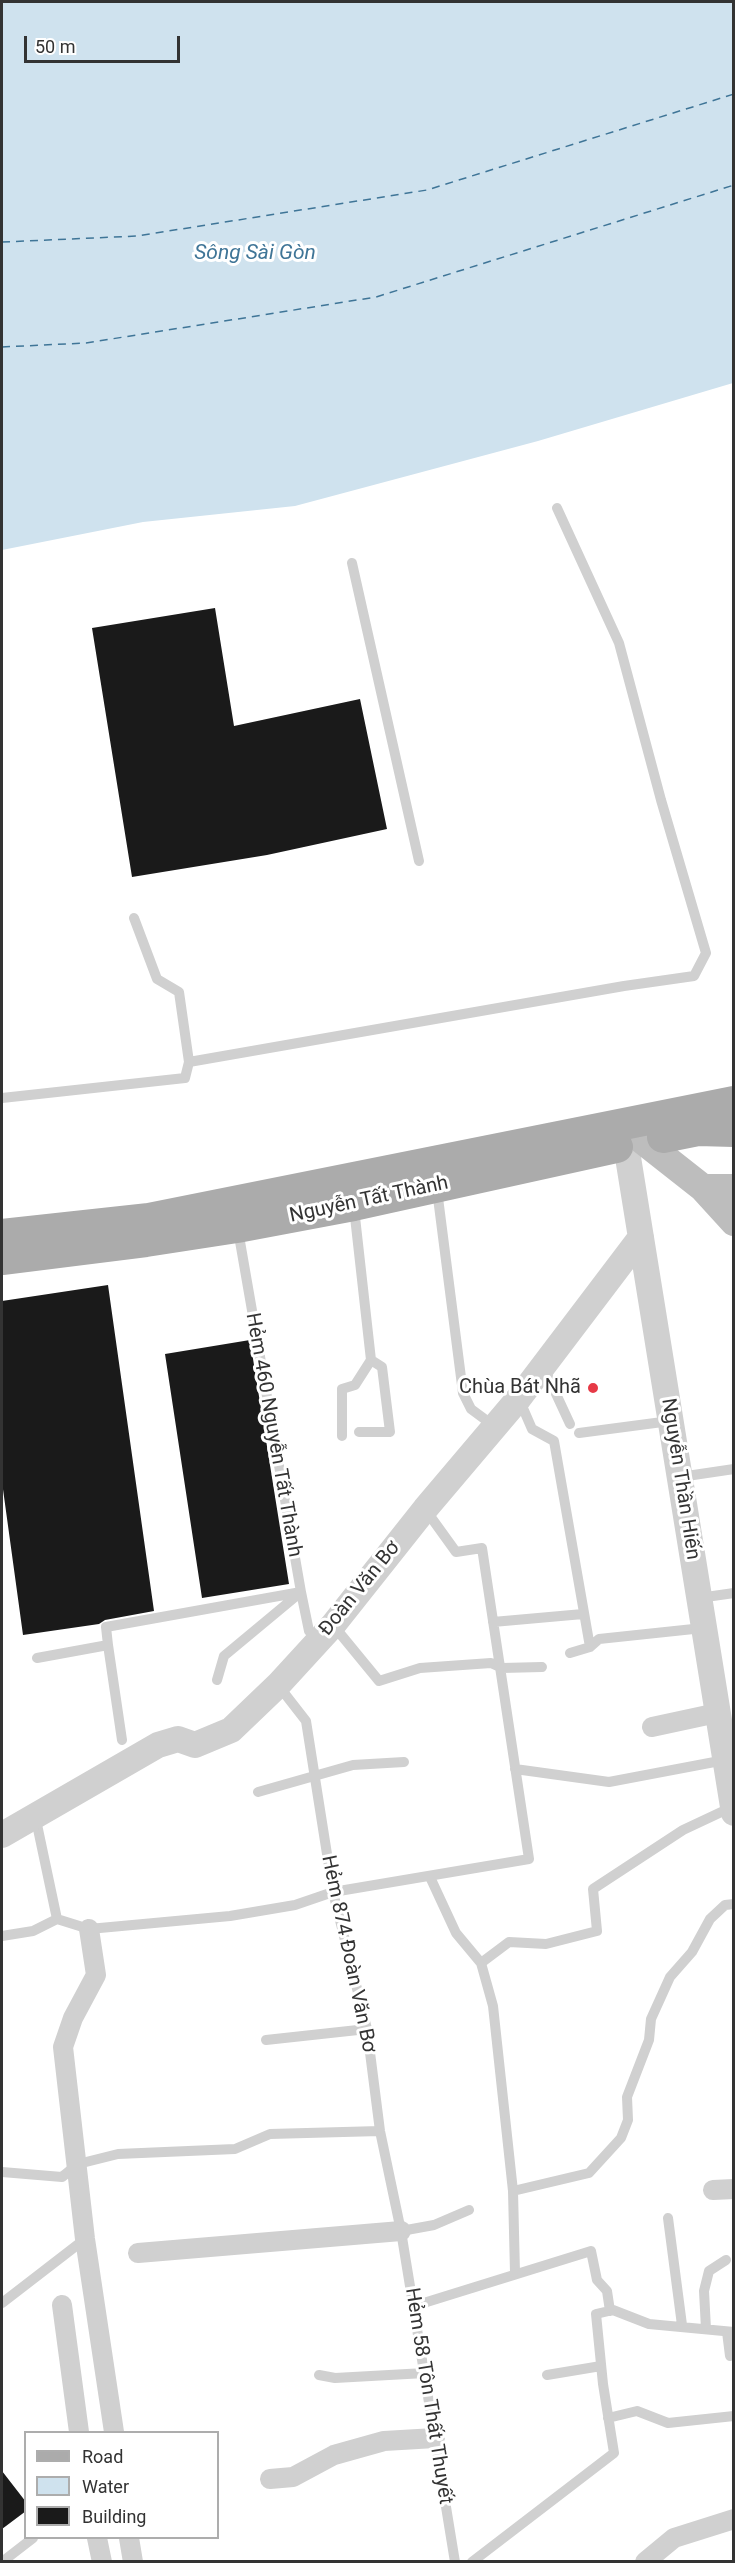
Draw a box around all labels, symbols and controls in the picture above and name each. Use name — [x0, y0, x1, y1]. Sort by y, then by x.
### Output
scale bar — [27, 24, 183, 62]
text: 50 m — [35, 36, 75, 57]
water label: Sông Sài Gòn — [194, 241, 316, 267]
street label: Nguyễn Tất Thành — [287, 1171, 451, 1229]
street label: Hẻm 460 Nguyễn Tất Thành — [240, 1311, 306, 1559]
place label: Chùa Bát Nhã — [459, 1376, 581, 1400]
marker: Chùa Bát Nhã — [586, 1381, 600, 1395]
street label: Nguyễn Thần Hiến — [655, 1397, 705, 1561]
street label: Đoàn Văn Bơ — [315, 1537, 405, 1641]
street label: Hẻm 874 Đoàn Văn Bơ — [315, 1853, 381, 2055]
street label: Hẻm 58 Tôn Thất Thuyết — [399, 2286, 457, 2506]
legend — [24, 2431, 219, 2539]
text: Road — [82, 2446, 123, 2467]
text: Water — [82, 2476, 129, 2497]
text: Building — [82, 2506, 146, 2527]

